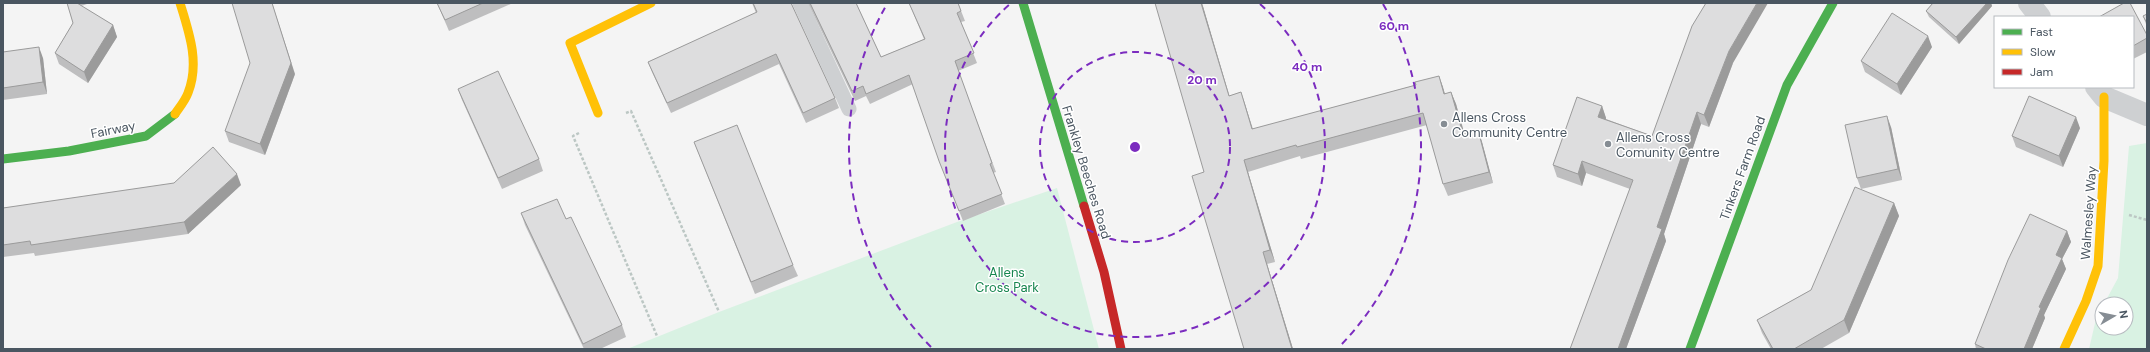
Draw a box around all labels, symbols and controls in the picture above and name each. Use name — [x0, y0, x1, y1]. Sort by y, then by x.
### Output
legend — [1994, 16, 2134, 88]
text: 60 m — [1379, 18, 1409, 34]
text: Fast — [2030, 24, 2053, 40]
text: Slow — [2030, 44, 2056, 60]
text: 40 m — [1292, 59, 1322, 75]
text: Jam — [2030, 64, 2053, 80]
text: 20 m — [1187, 72, 1217, 88]
street label: Frankley Beeches Road — [1058, 103, 1115, 241]
place label: Allens Cross Community Centre — [1452, 109, 1567, 141]
street label: Tinkers Farm Road — [1716, 114, 1769, 223]
street label: Fairway — [89, 117, 137, 142]
marker: Allens Cross Community Centre — [1439, 119, 1449, 129]
place label: Allens Cross Comunity Centre — [1616, 129, 1720, 161]
marker: Allens Cross Comunity Centre — [1603, 139, 1613, 149]
centre of rings — [1128, 140, 1142, 154]
street label: Walmesley Way — [2077, 165, 2100, 261]
park label: Allens Cross Park — [975, 264, 1039, 296]
north arrow — [2094, 296, 2134, 336]
text: N — [2116, 309, 2131, 319]

